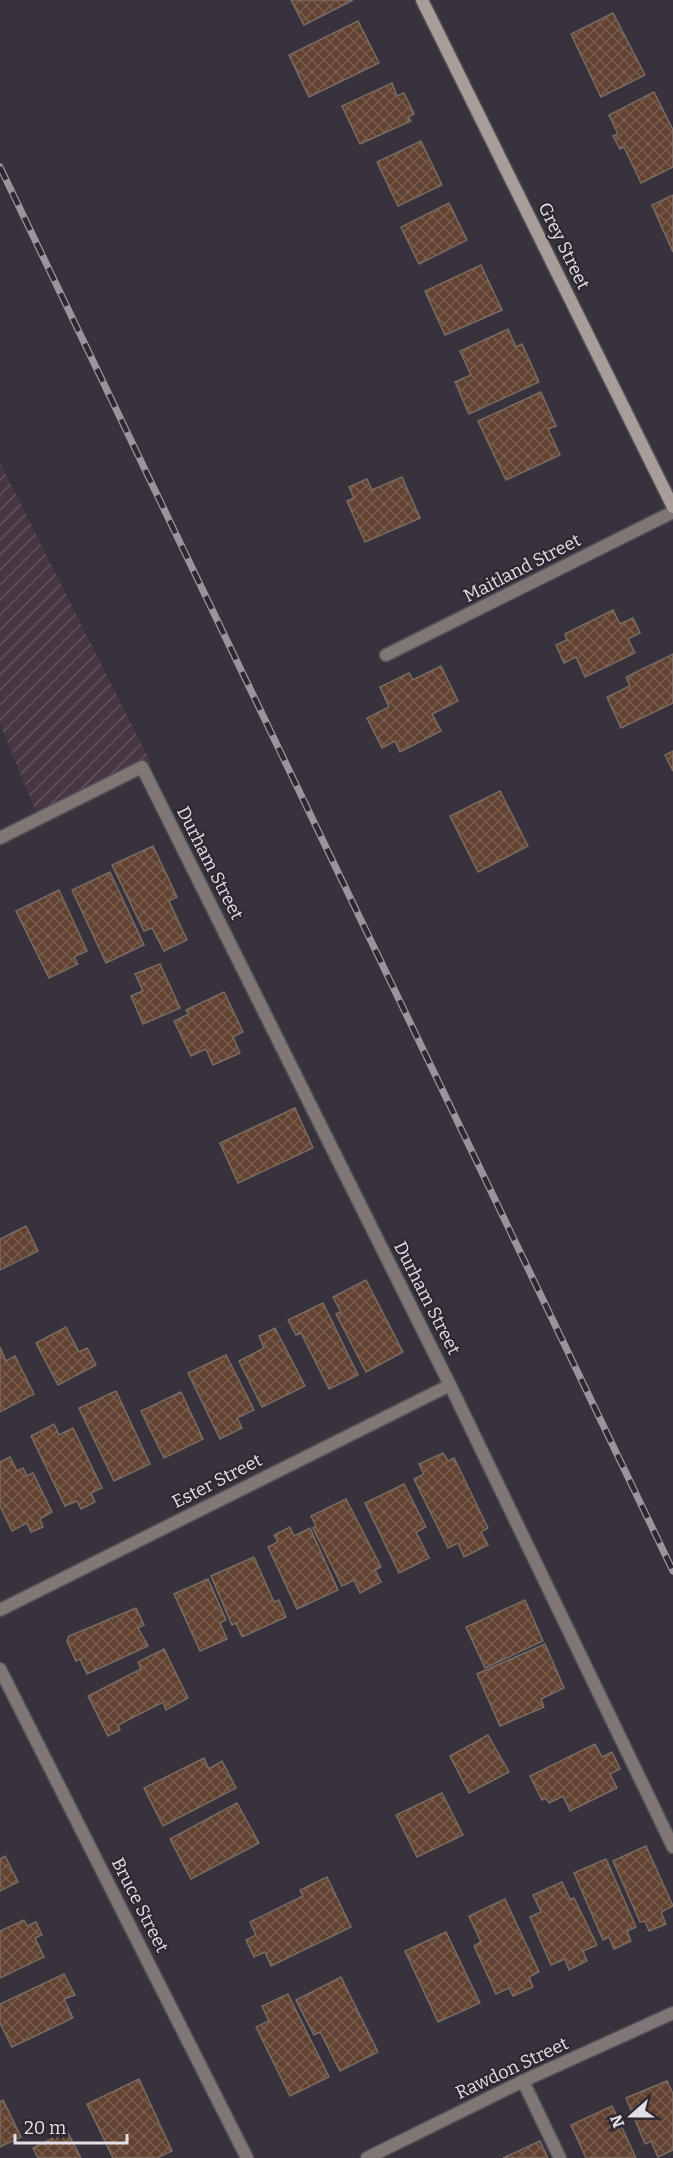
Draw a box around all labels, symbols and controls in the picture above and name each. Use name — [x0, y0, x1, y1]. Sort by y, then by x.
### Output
street label: Grey Street — [533, 199, 595, 294]
street label: Maitland Street — [460, 529, 585, 607]
street label: Durham Street — [172, 803, 248, 924]
street label: Durham Street — [389, 1238, 465, 1359]
street label: Ester Street — [168, 1449, 266, 1513]
street label: Bruce Street — [107, 1854, 174, 1957]
street label: Rawdon Street — [452, 2032, 572, 2104]
north arrow — [601, 2086, 661, 2146]
scale bar — [15, 2107, 128, 2145]
text: N — [606, 2112, 629, 2130]
text: 20 m — [24, 2117, 66, 2139]

